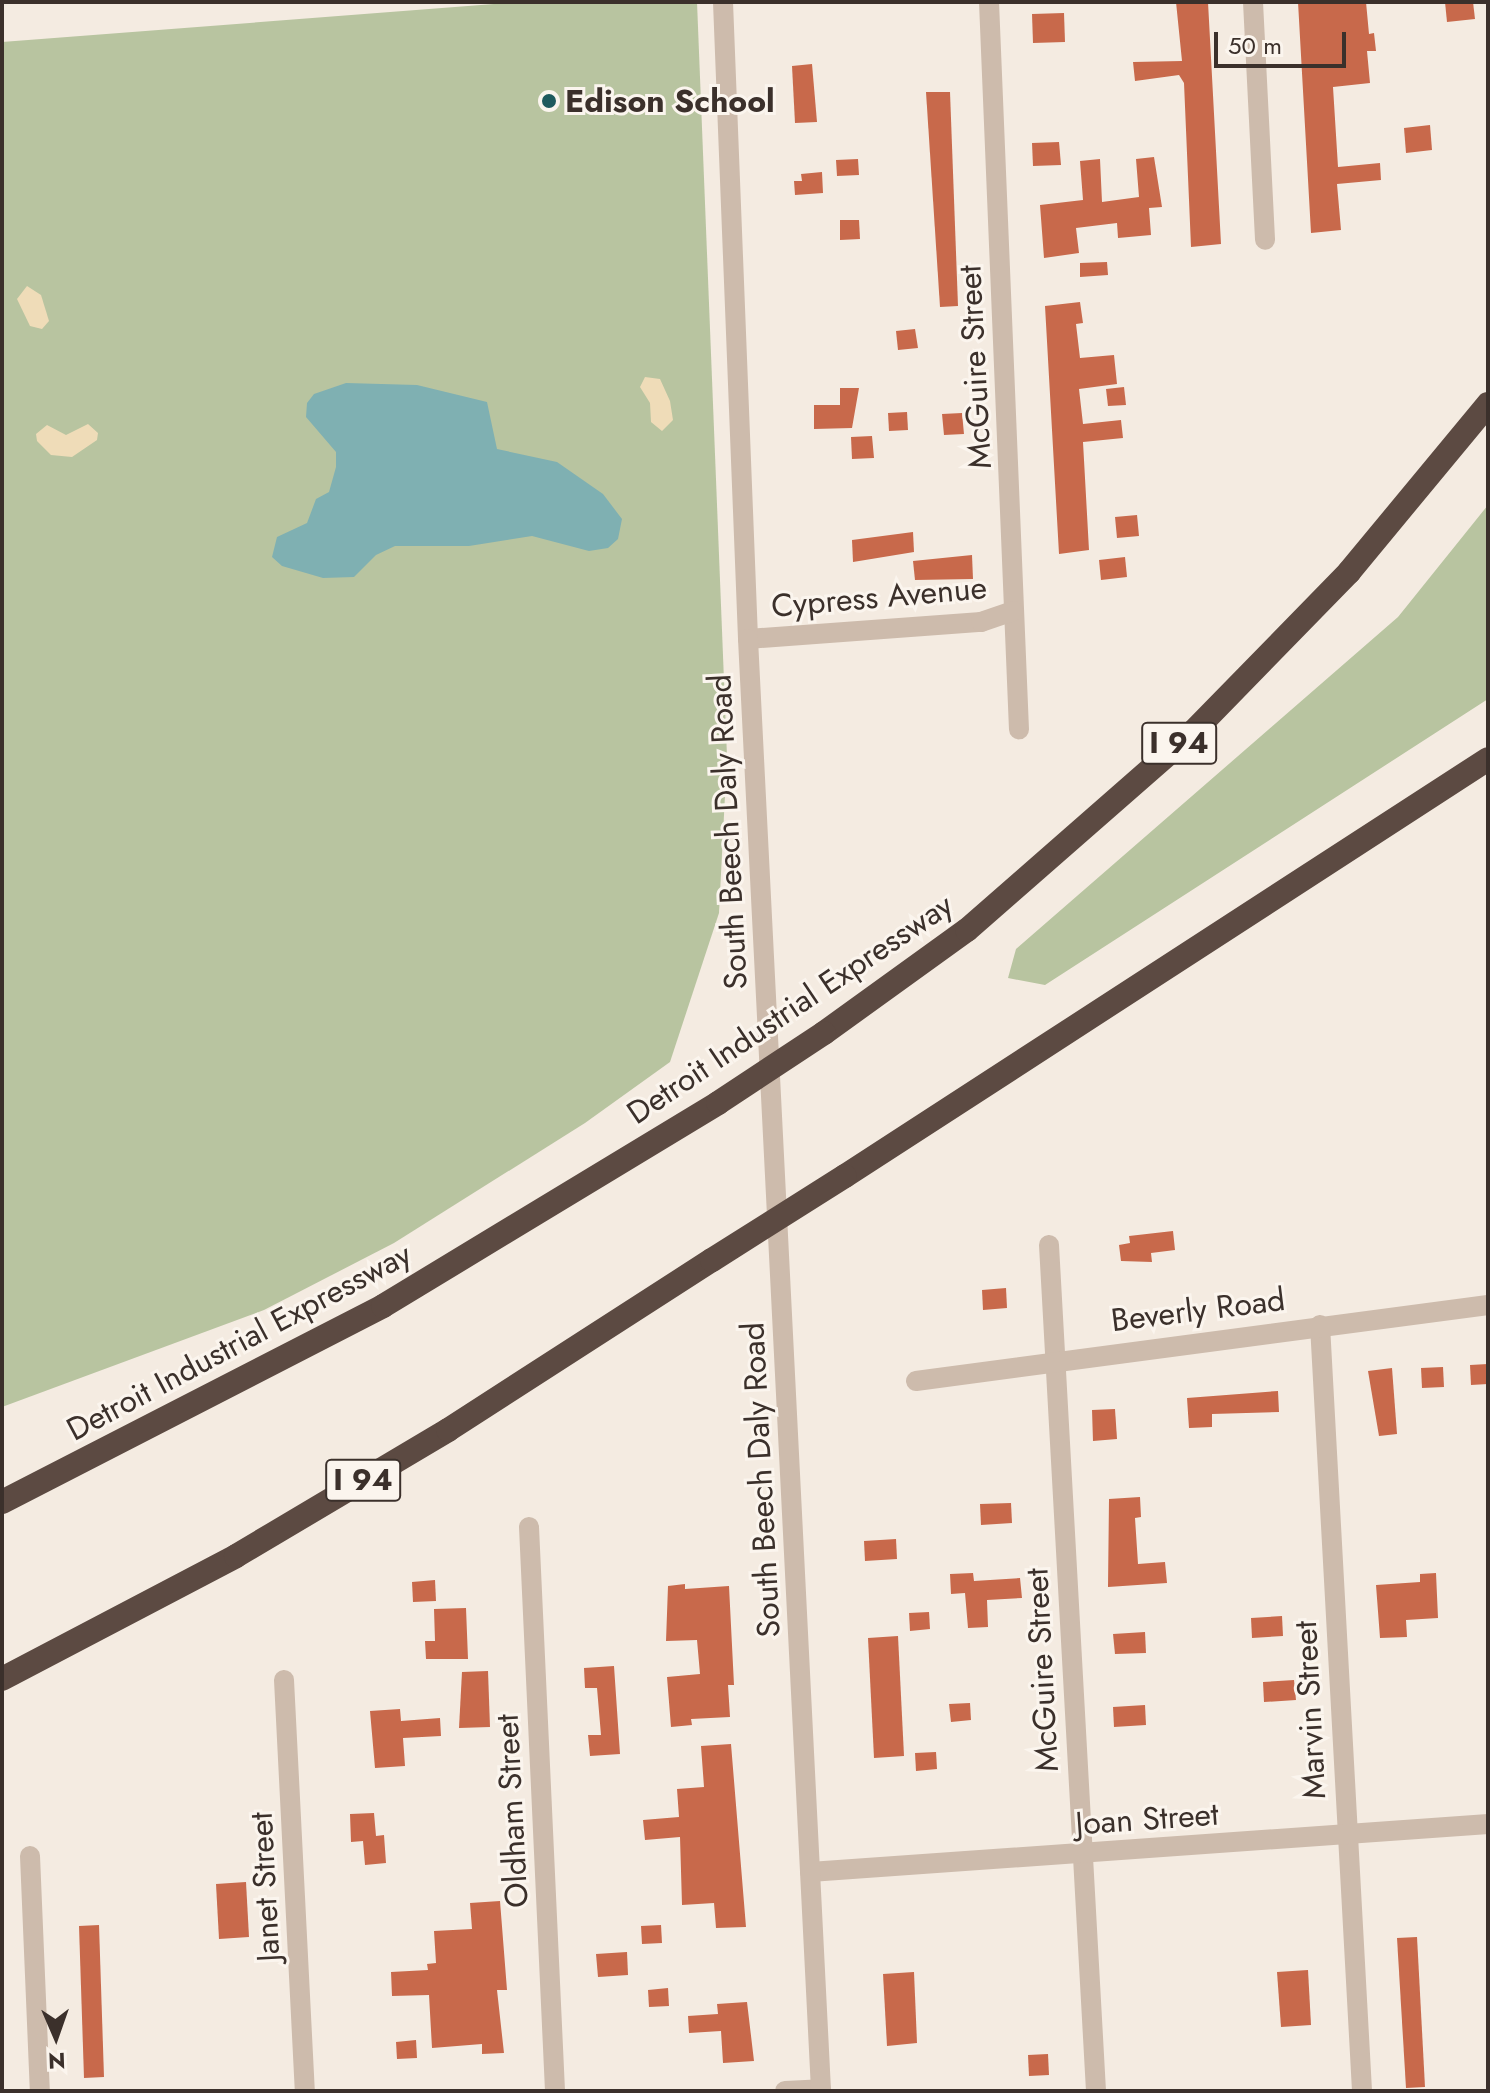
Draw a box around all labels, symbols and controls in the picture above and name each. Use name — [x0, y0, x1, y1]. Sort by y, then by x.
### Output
scale bar — [1218, 16, 1350, 66]
text: 50 m — [1228, 28, 1282, 63]
place label: Edison School — [565, 82, 775, 120]
marker: Edison School — [540, 92, 558, 110]
street label: McGuire Street — [950, 264, 1000, 470]
street label: Cypress Avenue — [770, 568, 988, 626]
street label: South Beech Daly Road — [701, 673, 755, 991]
road number: I 94 — [1141, 717, 1217, 769]
street label: Detroit Industrial Expressway — [620, 886, 960, 1132]
street label: Detroit Industrial Expressway — [60, 1235, 418, 1449]
street label: Beverly Road — [1109, 1280, 1287, 1340]
street label: South Beech Daly Road — [734, 1321, 788, 1639]
road number: I 94 — [325, 1454, 401, 1506]
street label: McGuire Street — [1017, 1567, 1067, 1773]
street label: Marvin Street — [1286, 1620, 1334, 1800]
street label: Oldham Street — [488, 1713, 536, 1909]
street label: Joan Street — [1074, 1795, 1220, 1843]
street label: Janet Street — [242, 1811, 288, 1963]
north arrow — [16, 1997, 96, 2077]
text: N — [48, 2045, 66, 2077]

